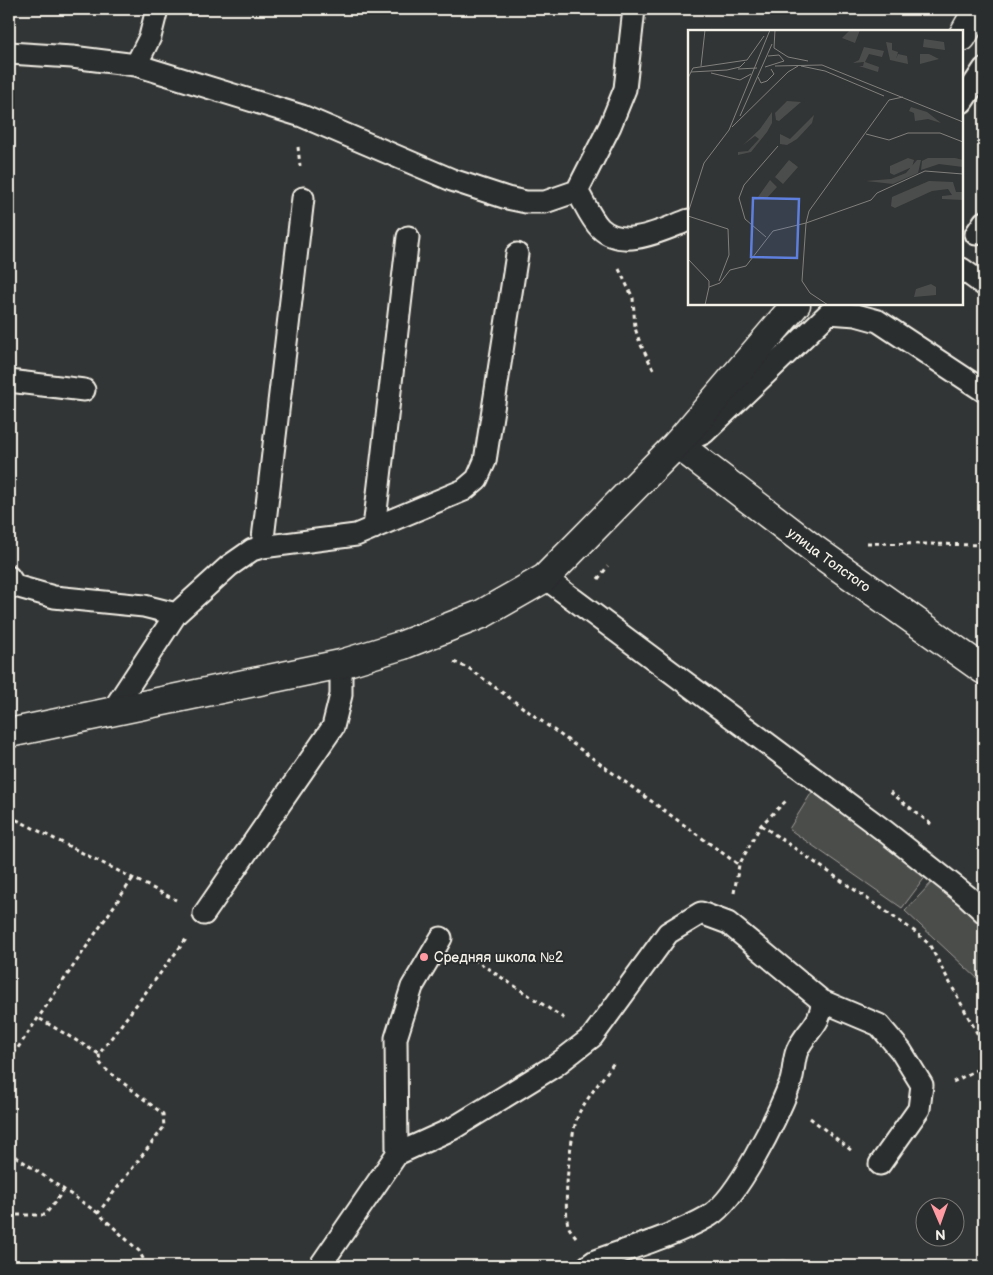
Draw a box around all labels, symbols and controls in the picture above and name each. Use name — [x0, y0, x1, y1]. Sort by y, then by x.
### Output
inset map — [688, 30, 963, 305]
street label: улица Толстого — [784, 524, 874, 596]
place label: Средняя школа №2 — [434, 949, 564, 966]
marker: Средняя школа №2 — [418, 951, 430, 963]
north arrow — [916, 1198, 966, 1248]
text: N — [935, 1226, 946, 1243]

